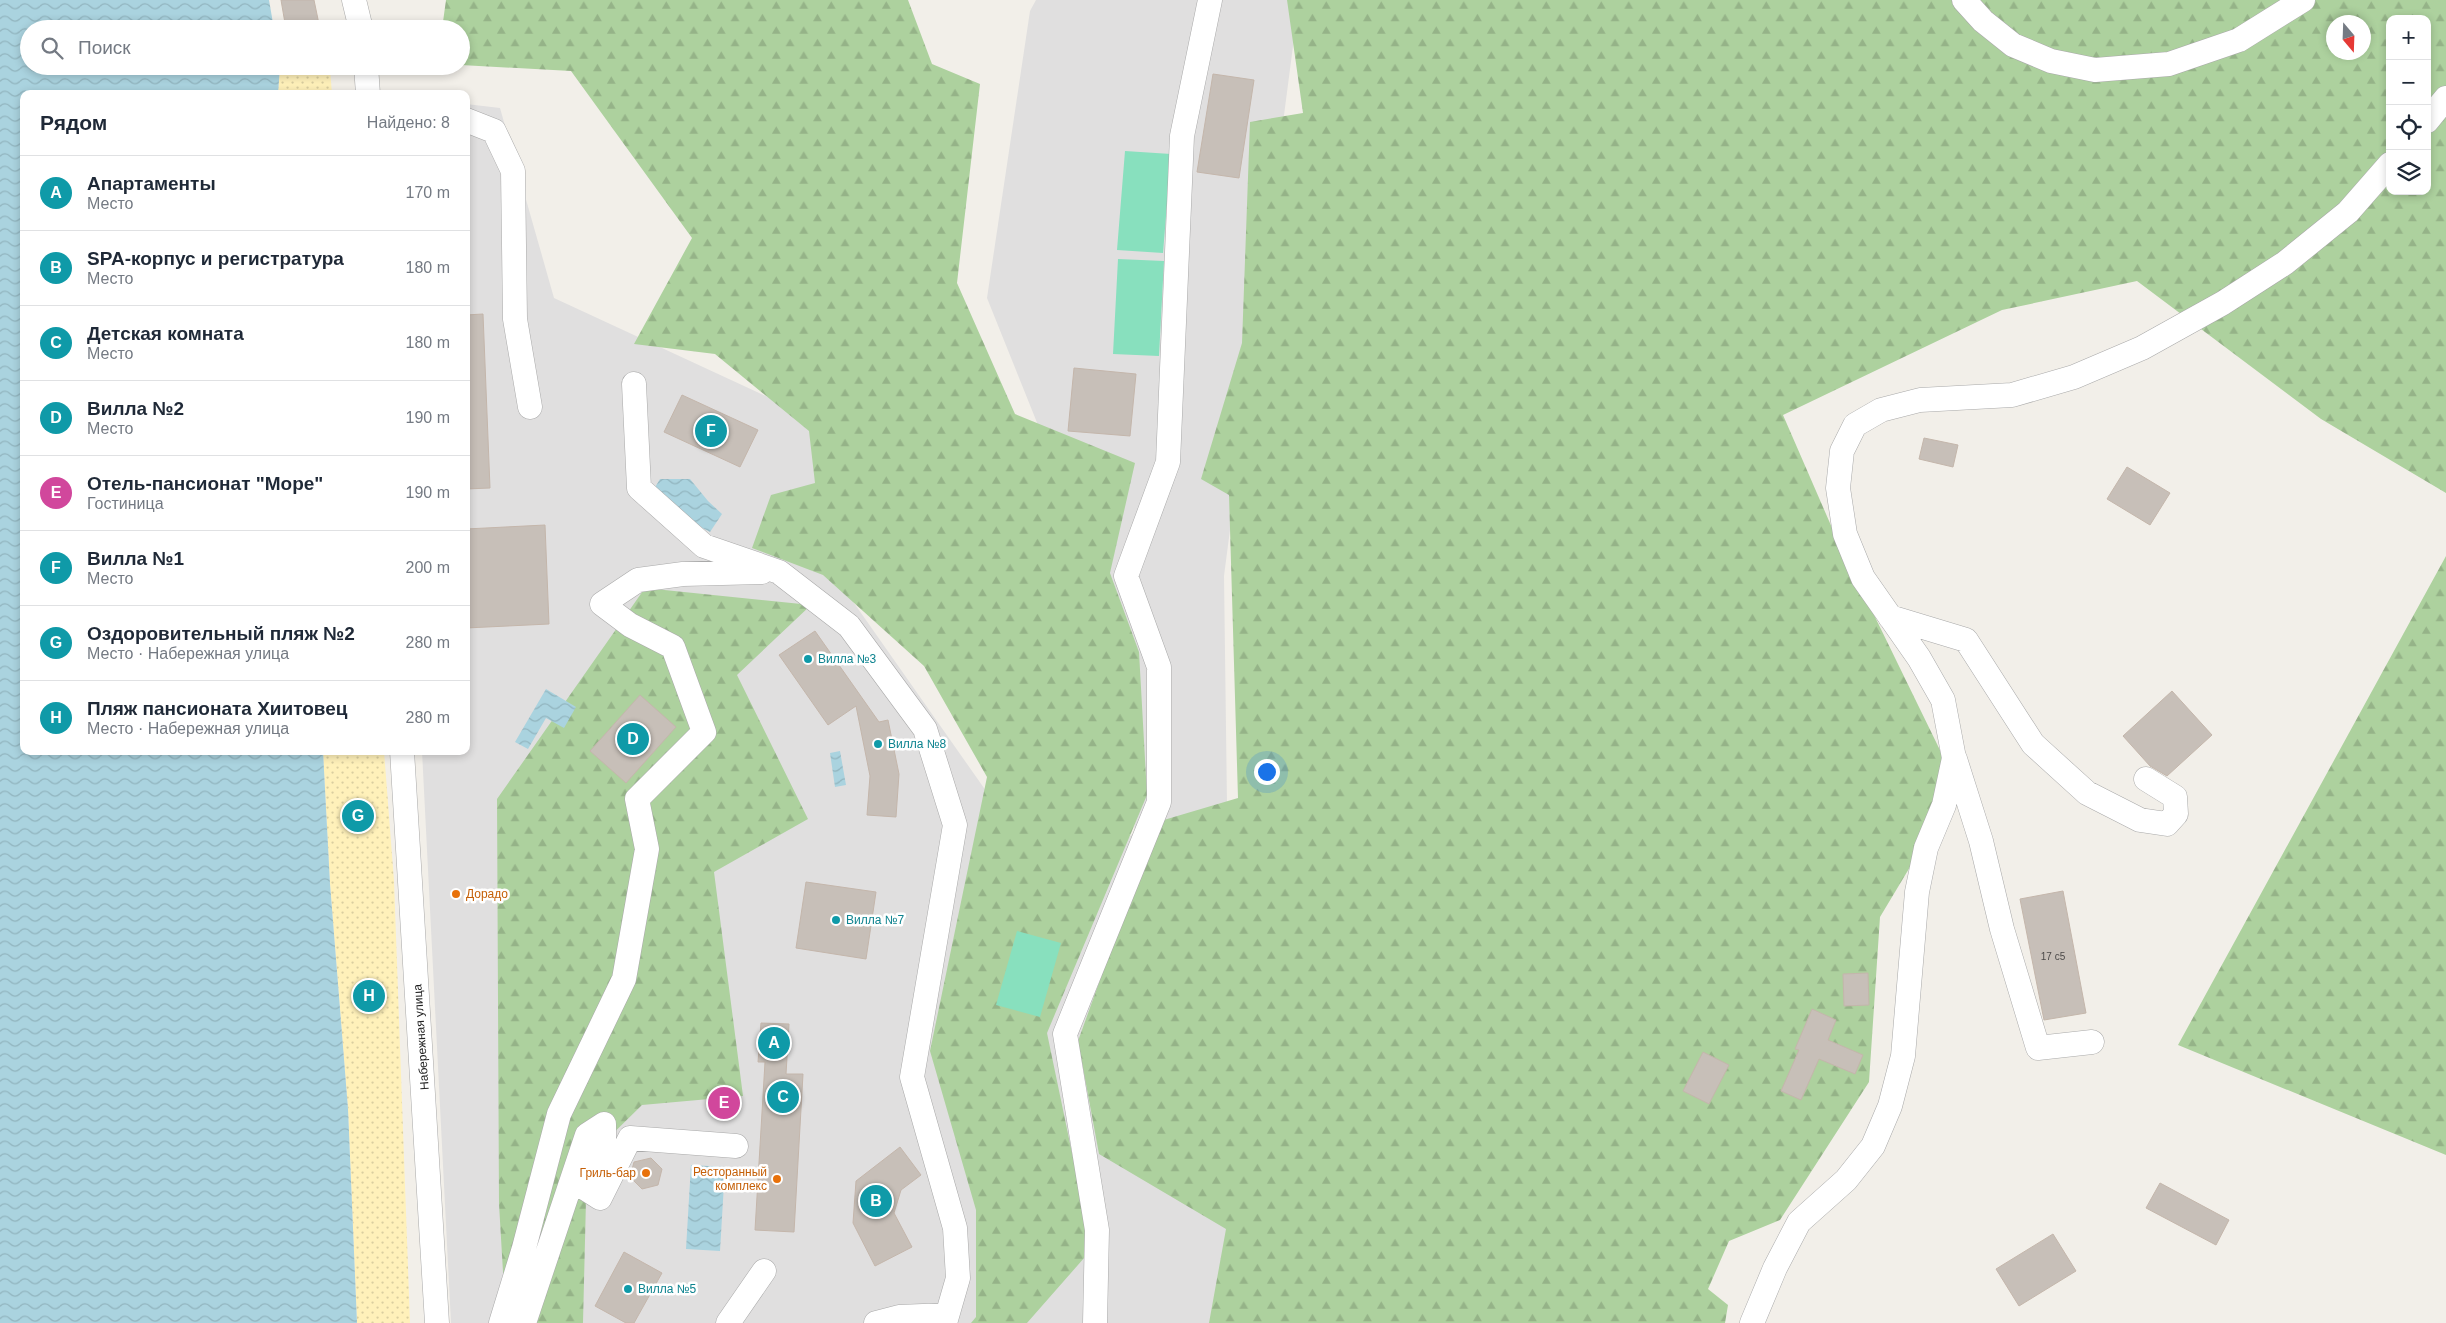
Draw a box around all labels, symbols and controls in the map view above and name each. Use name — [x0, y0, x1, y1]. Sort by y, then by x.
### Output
north arrow — [2326, 15, 2371, 60]
map controls — [2386, 15, 2431, 195]
button: + — [2386, 15, 2431, 60]
search box — [20, 20, 470, 75]
icon: search — [38, 34, 66, 62]
text: Поиск — [78, 37, 131, 58]
button: − — [2386, 60, 2431, 105]
button: locate — [2386, 105, 2431, 150]
text: Рядом — [40, 111, 107, 134]
text: Найдено: 8 — [367, 114, 450, 131]
button: layers — [2386, 150, 2431, 195]
text: Апартаменты — [87, 173, 216, 194]
text: A — [50, 184, 62, 201]
text: 170 m — [406, 184, 450, 201]
text: Место — [87, 195, 133, 212]
text: SPA-корпус и регистратура — [87, 248, 344, 269]
text: B — [50, 259, 62, 276]
text: 180 m — [406, 259, 450, 276]
text: Место — [87, 270, 133, 287]
text: Детская комната — [87, 323, 244, 344]
text: C — [50, 334, 62, 351]
text: 180 m — [406, 334, 450, 351]
text: Место — [87, 345, 133, 362]
text: Вилла №2 — [87, 398, 184, 419]
text: D — [50, 409, 62, 426]
text: 190 m — [406, 409, 450, 426]
pin: F — [695, 412, 727, 450]
text: Место — [87, 420, 133, 437]
text: Отель-пансионат "Море" — [87, 473, 323, 494]
text: E — [51, 484, 61, 501]
text: 190 m — [406, 484, 450, 501]
text: Гостиница — [87, 495, 164, 512]
text: Вилла №1 — [87, 548, 184, 569]
text: F — [51, 559, 61, 576]
text: 200 m — [406, 559, 450, 576]
text: Место — [87, 570, 133, 587]
text: Оздоровительный пляж №2 — [87, 623, 355, 644]
text: G — [50, 634, 62, 651]
text: 280 m — [406, 634, 450, 651]
text: Место · Набережная улица — [87, 645, 289, 662]
place label: Вилла №3 — [818, 652, 877, 666]
marker: Вилла №3 — [802, 653, 814, 665]
text: Пляж пансионата Хиитовец — [87, 698, 348, 719]
text: H — [50, 709, 62, 726]
text: 280 m — [406, 709, 450, 726]
text: Место · Набережная улица — [87, 720, 289, 737]
pin: D — [617, 720, 649, 758]
place label: Вилла №8 — [888, 737, 947, 751]
marker: Вилла №8 — [872, 738, 884, 750]
your location — [1254, 759, 1280, 785]
pin: G — [342, 797, 374, 835]
place label: Дорадо — [466, 887, 508, 901]
marker: Дорадо — [450, 888, 462, 900]
place label: Вилла №7 — [846, 913, 905, 927]
marker: Вилла №7 — [830, 914, 842, 926]
house number: 17 с5 — [2041, 951, 2066, 962]
pin: H — [353, 977, 385, 1015]
street label: Набережная улица — [410, 983, 432, 1090]
pin: A — [758, 1024, 790, 1062]
pin: C — [767, 1078, 799, 1116]
pin: E — [708, 1084, 740, 1122]
place label: Ресторанный комплекс — [693, 1165, 767, 1193]
place label: Гриль-бар — [580, 1166, 636, 1180]
marker: Гриль-бар — [640, 1167, 652, 1179]
marker: Ресторанный комплекс — [771, 1173, 783, 1185]
pin: B — [860, 1182, 892, 1220]
place label: Вилла №5 — [638, 1282, 697, 1296]
marker: Вилла №5 — [622, 1283, 634, 1295]

